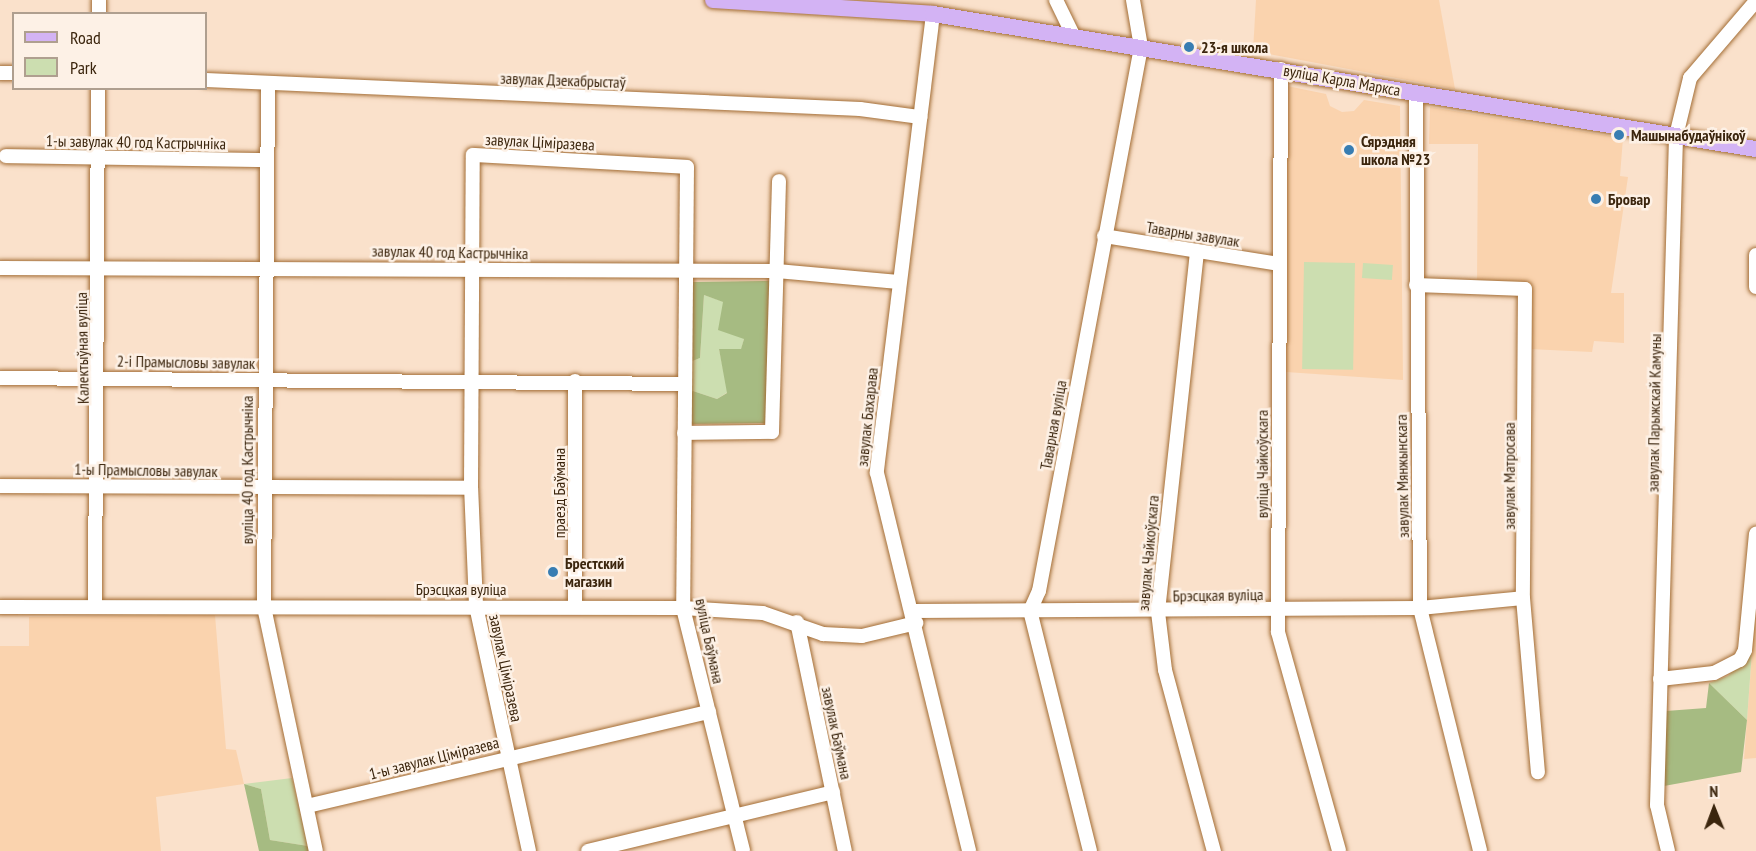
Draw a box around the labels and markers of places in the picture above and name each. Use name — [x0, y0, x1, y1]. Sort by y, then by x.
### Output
place label: 23-я школа — [1201, 37, 1268, 57]
marker: 23-я школа — [1182, 40, 1196, 54]
place label: Машынабудаўнікоў — [1631, 125, 1745, 145]
marker: Машынабудаўнікоў — [1612, 128, 1626, 142]
place label: Сярэдняя школа №23 — [1361, 131, 1430, 169]
marker: Сярэдняя школа №23 — [1342, 143, 1356, 157]
place label: Бровар — [1608, 189, 1650, 209]
marker: Бровар — [1589, 192, 1603, 206]
place label: Брестский магазин — [565, 553, 624, 591]
marker: Брестский магазин — [546, 565, 560, 579]

